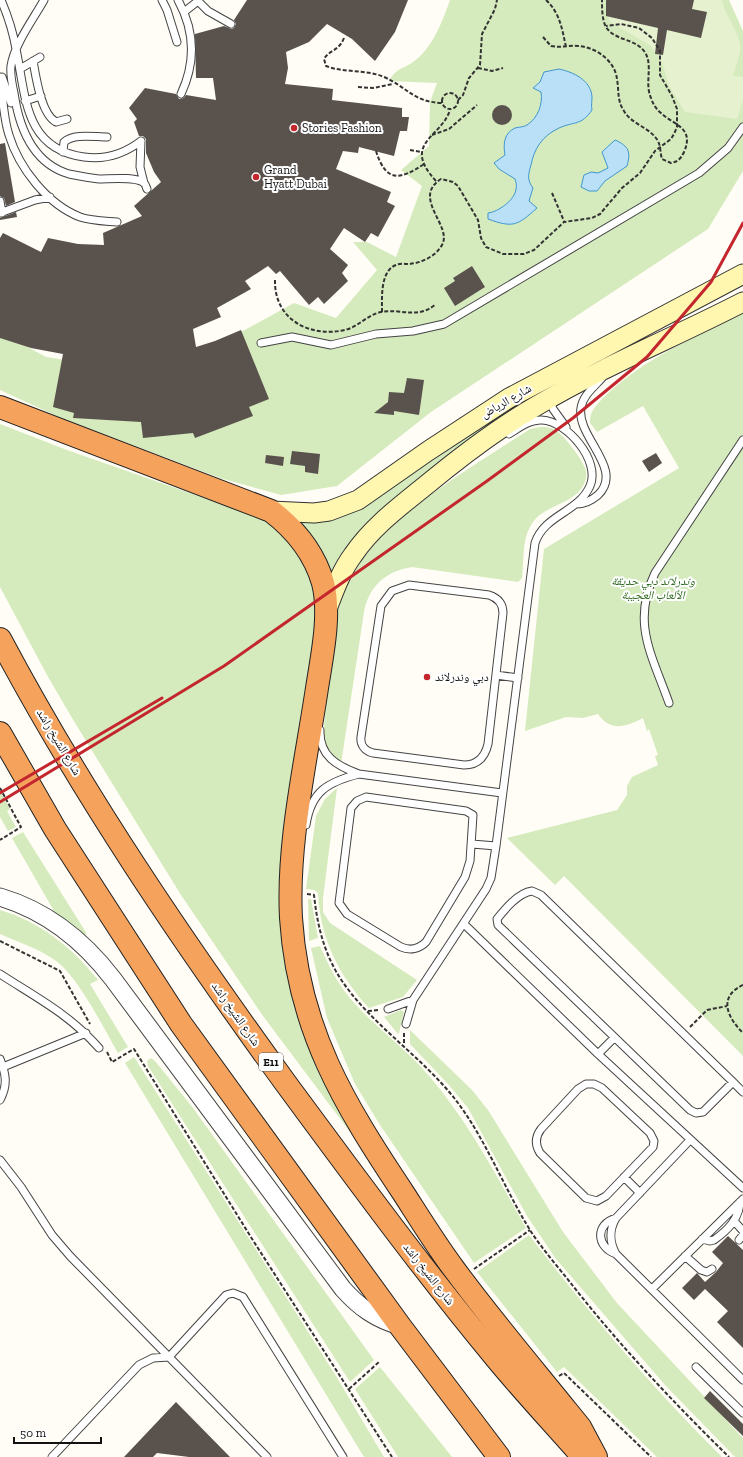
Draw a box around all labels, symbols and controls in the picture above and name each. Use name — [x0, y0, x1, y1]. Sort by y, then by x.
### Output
place label: Stories Fashion — [302, 121, 382, 135]
marker: Stories Fashion — [289, 123, 299, 133]
place label: Grand Hyatt Dubai — [264, 163, 328, 191]
marker: Grand Hyatt Dubai — [251, 172, 261, 182]
street label: شارع الرياض — [478, 381, 534, 422]
park label: وندرلاند دبي حديقة الألعاب العجيبة — [611, 574, 695, 602]
place label: دبي وندرلاند — [435, 670, 489, 687]
marker: دبي وندرلاند — [422, 672, 432, 682]
street label: شارع الشيخ راشد — [33, 706, 84, 778]
street label: شارع الشيخ راشد — [208, 979, 263, 1049]
road number: E11 — [259, 1053, 283, 1071]
street label: شارع الشيخ راشد — [400, 1240, 458, 1309]
scale bar — [14, 1419, 101, 1445]
text: 50 m — [20, 1426, 47, 1440]

